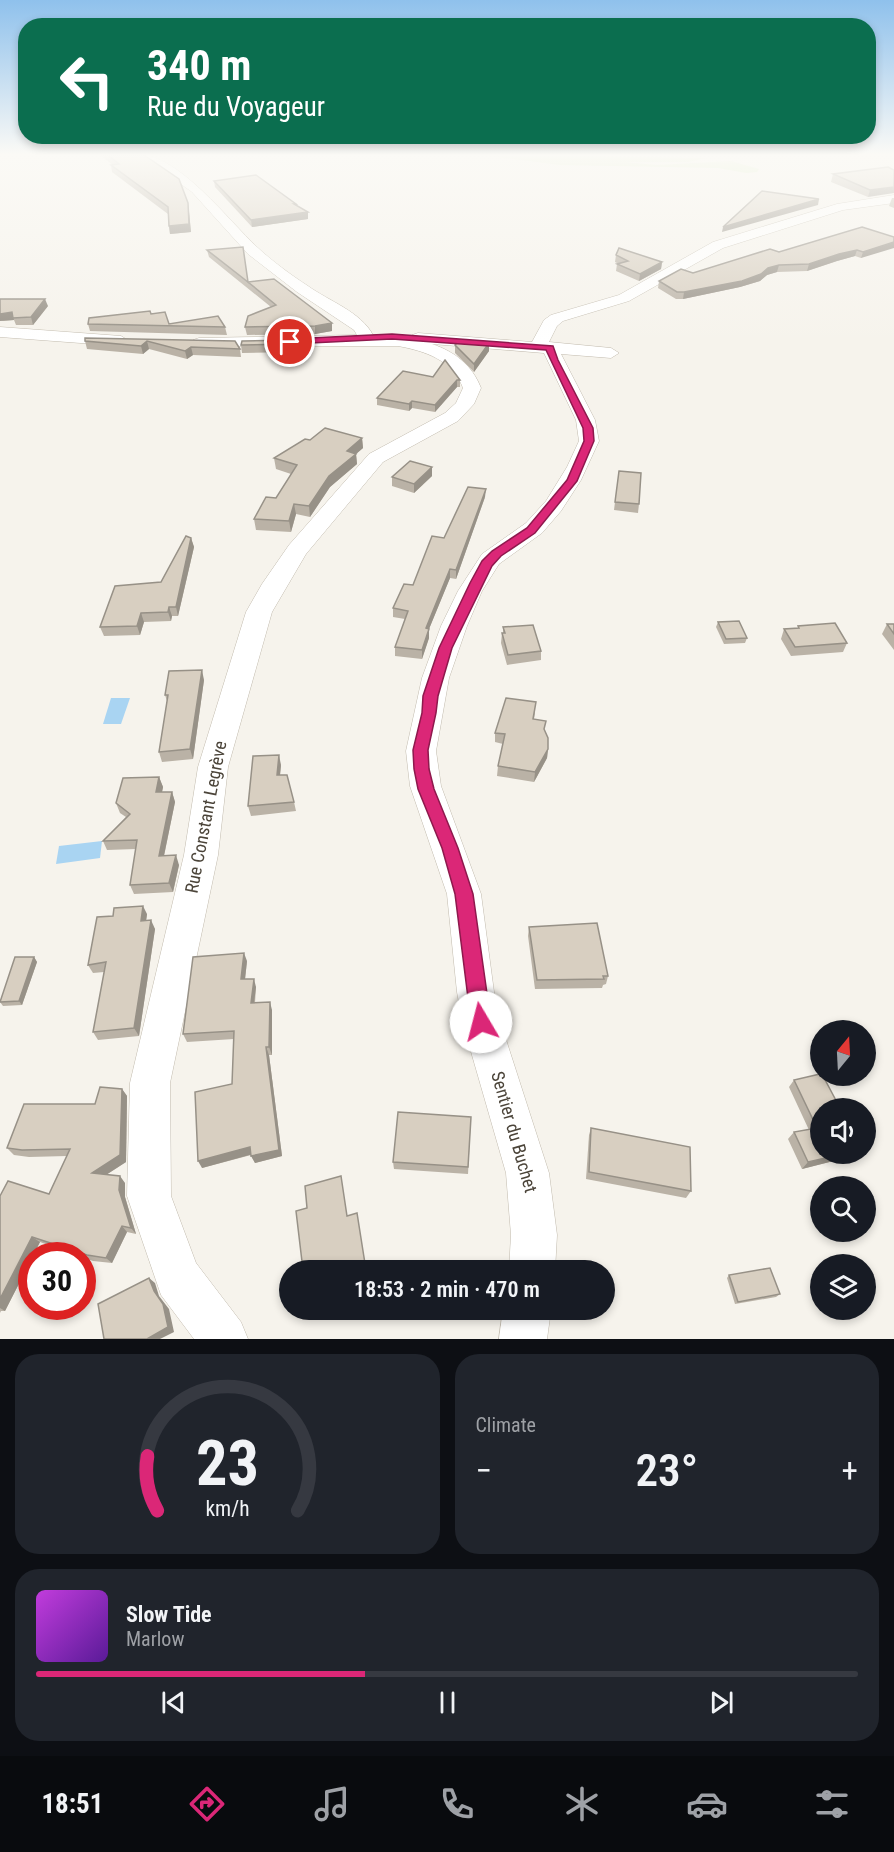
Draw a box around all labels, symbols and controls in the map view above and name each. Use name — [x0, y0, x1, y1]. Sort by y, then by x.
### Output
text: 340 m — [147, 41, 252, 90]
icon: left — [48, 42, 126, 120]
text: Rue du Voyageur — [147, 91, 325, 123]
pin — [264, 316, 315, 367]
icon: arrive — [273, 325, 306, 358]
street label: Rue Constant Legrève — [180, 739, 231, 895]
position arrow — [449, 990, 513, 1054]
north arrow — [810, 1020, 876, 1086]
map controls — [810, 1020, 876, 1320]
street label: Sentier du Buchet — [487, 1069, 542, 1195]
button: sound — [810, 1098, 876, 1164]
button: search — [810, 1176, 876, 1242]
speed limit sign: 30 — [18, 1242, 96, 1320]
button: layers — [810, 1254, 876, 1320]
text: 18:53 · 2 min · 470 m — [354, 1277, 540, 1302]
text: Climate — [476, 1413, 536, 1437]
text: 23 — [196, 1427, 259, 1500]
text: 23° — [635, 1444, 698, 1497]
text: − — [476, 1451, 492, 1490]
text: + — [842, 1451, 858, 1490]
text: km/h — [205, 1496, 249, 1521]
text: Slow Tide — [126, 1602, 212, 1627]
text: Marlow — [126, 1627, 184, 1651]
icon: previous — [157, 1686, 190, 1719]
icon: pause — [431, 1686, 464, 1719]
icon: next — [705, 1686, 738, 1719]
icon: directions — [186, 1783, 228, 1825]
icon: music — [311, 1783, 353, 1825]
icon: phone — [436, 1783, 478, 1825]
icon: climate — [561, 1783, 603, 1825]
icon: car — [686, 1783, 728, 1825]
icon: filters — [811, 1783, 853, 1825]
text: 18:51 — [41, 1788, 103, 1820]

